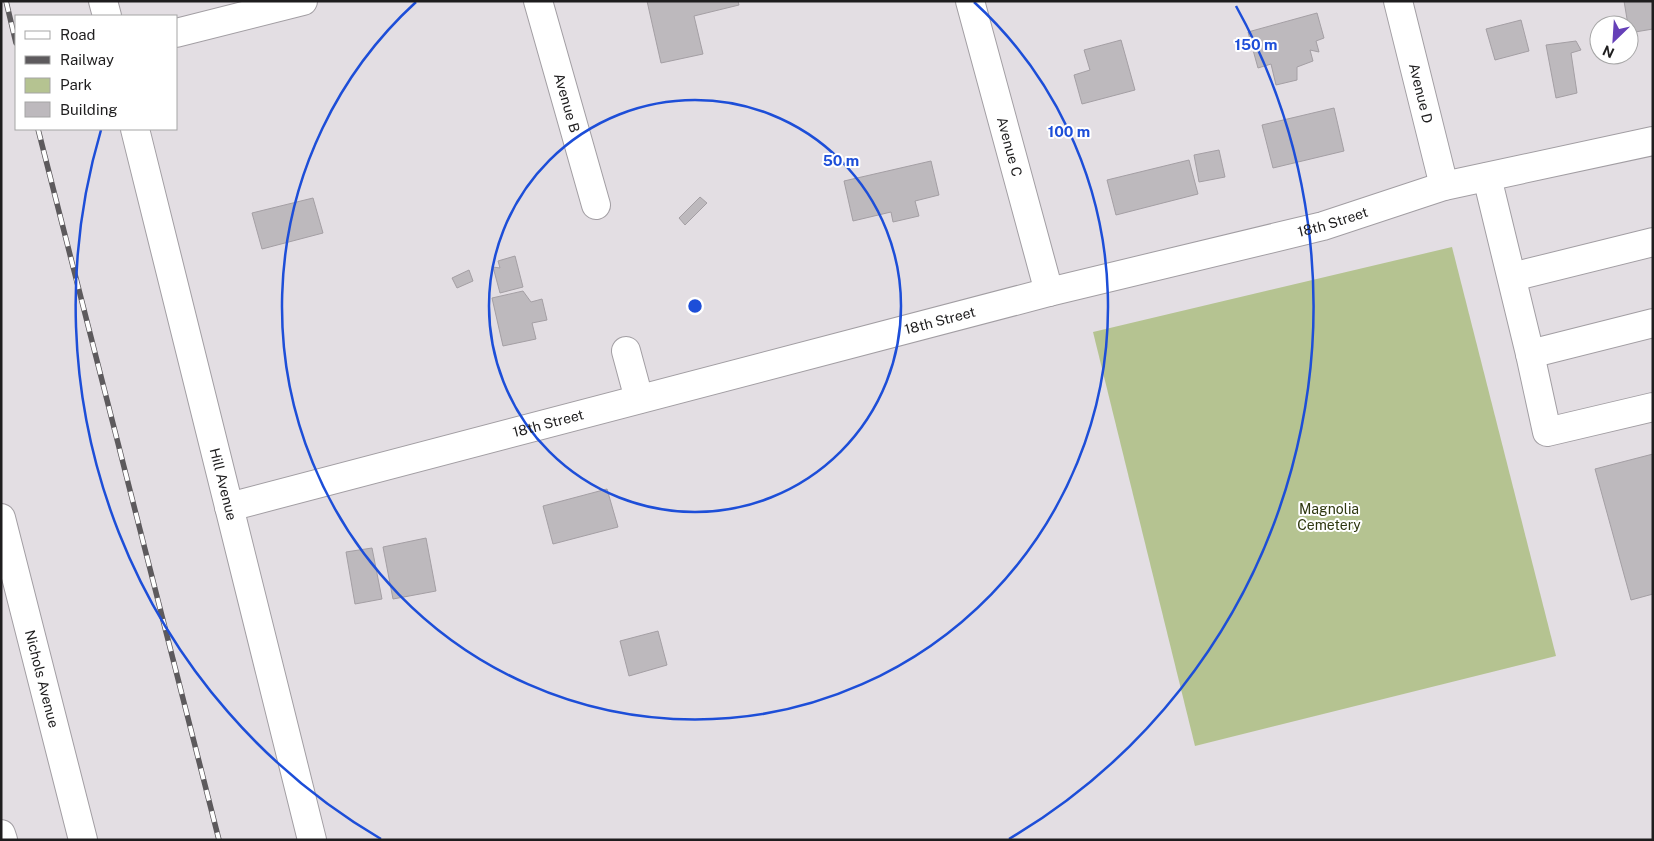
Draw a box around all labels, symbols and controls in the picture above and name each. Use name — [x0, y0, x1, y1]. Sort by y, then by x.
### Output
legend — [15, 15, 178, 130]
north arrow — [1589, 15, 1639, 65]
text: Road — [60, 26, 96, 43]
text: 150 m — [1234, 36, 1278, 53]
text: N — [1600, 42, 1617, 61]
text: Railway — [60, 51, 114, 68]
street label: Avenue D — [1406, 62, 1436, 125]
street label: Avenue B — [551, 72, 583, 134]
text: Park — [60, 76, 92, 93]
text: Building — [60, 101, 118, 118]
street label: Avenue C — [994, 115, 1025, 178]
text: 100 m — [1048, 123, 1090, 140]
text: 50 m — [823, 152, 859, 169]
street label: 18th Street — [1296, 204, 1370, 240]
centre of rings — [686, 297, 704, 315]
street label: 18th Street — [903, 304, 977, 338]
street label: 18th Street — [511, 406, 585, 440]
street label: Hill Avenue — [207, 446, 240, 522]
park label: Magnolia Cemetery — [1297, 501, 1361, 533]
street label: Nichols Avenue — [22, 628, 62, 729]

